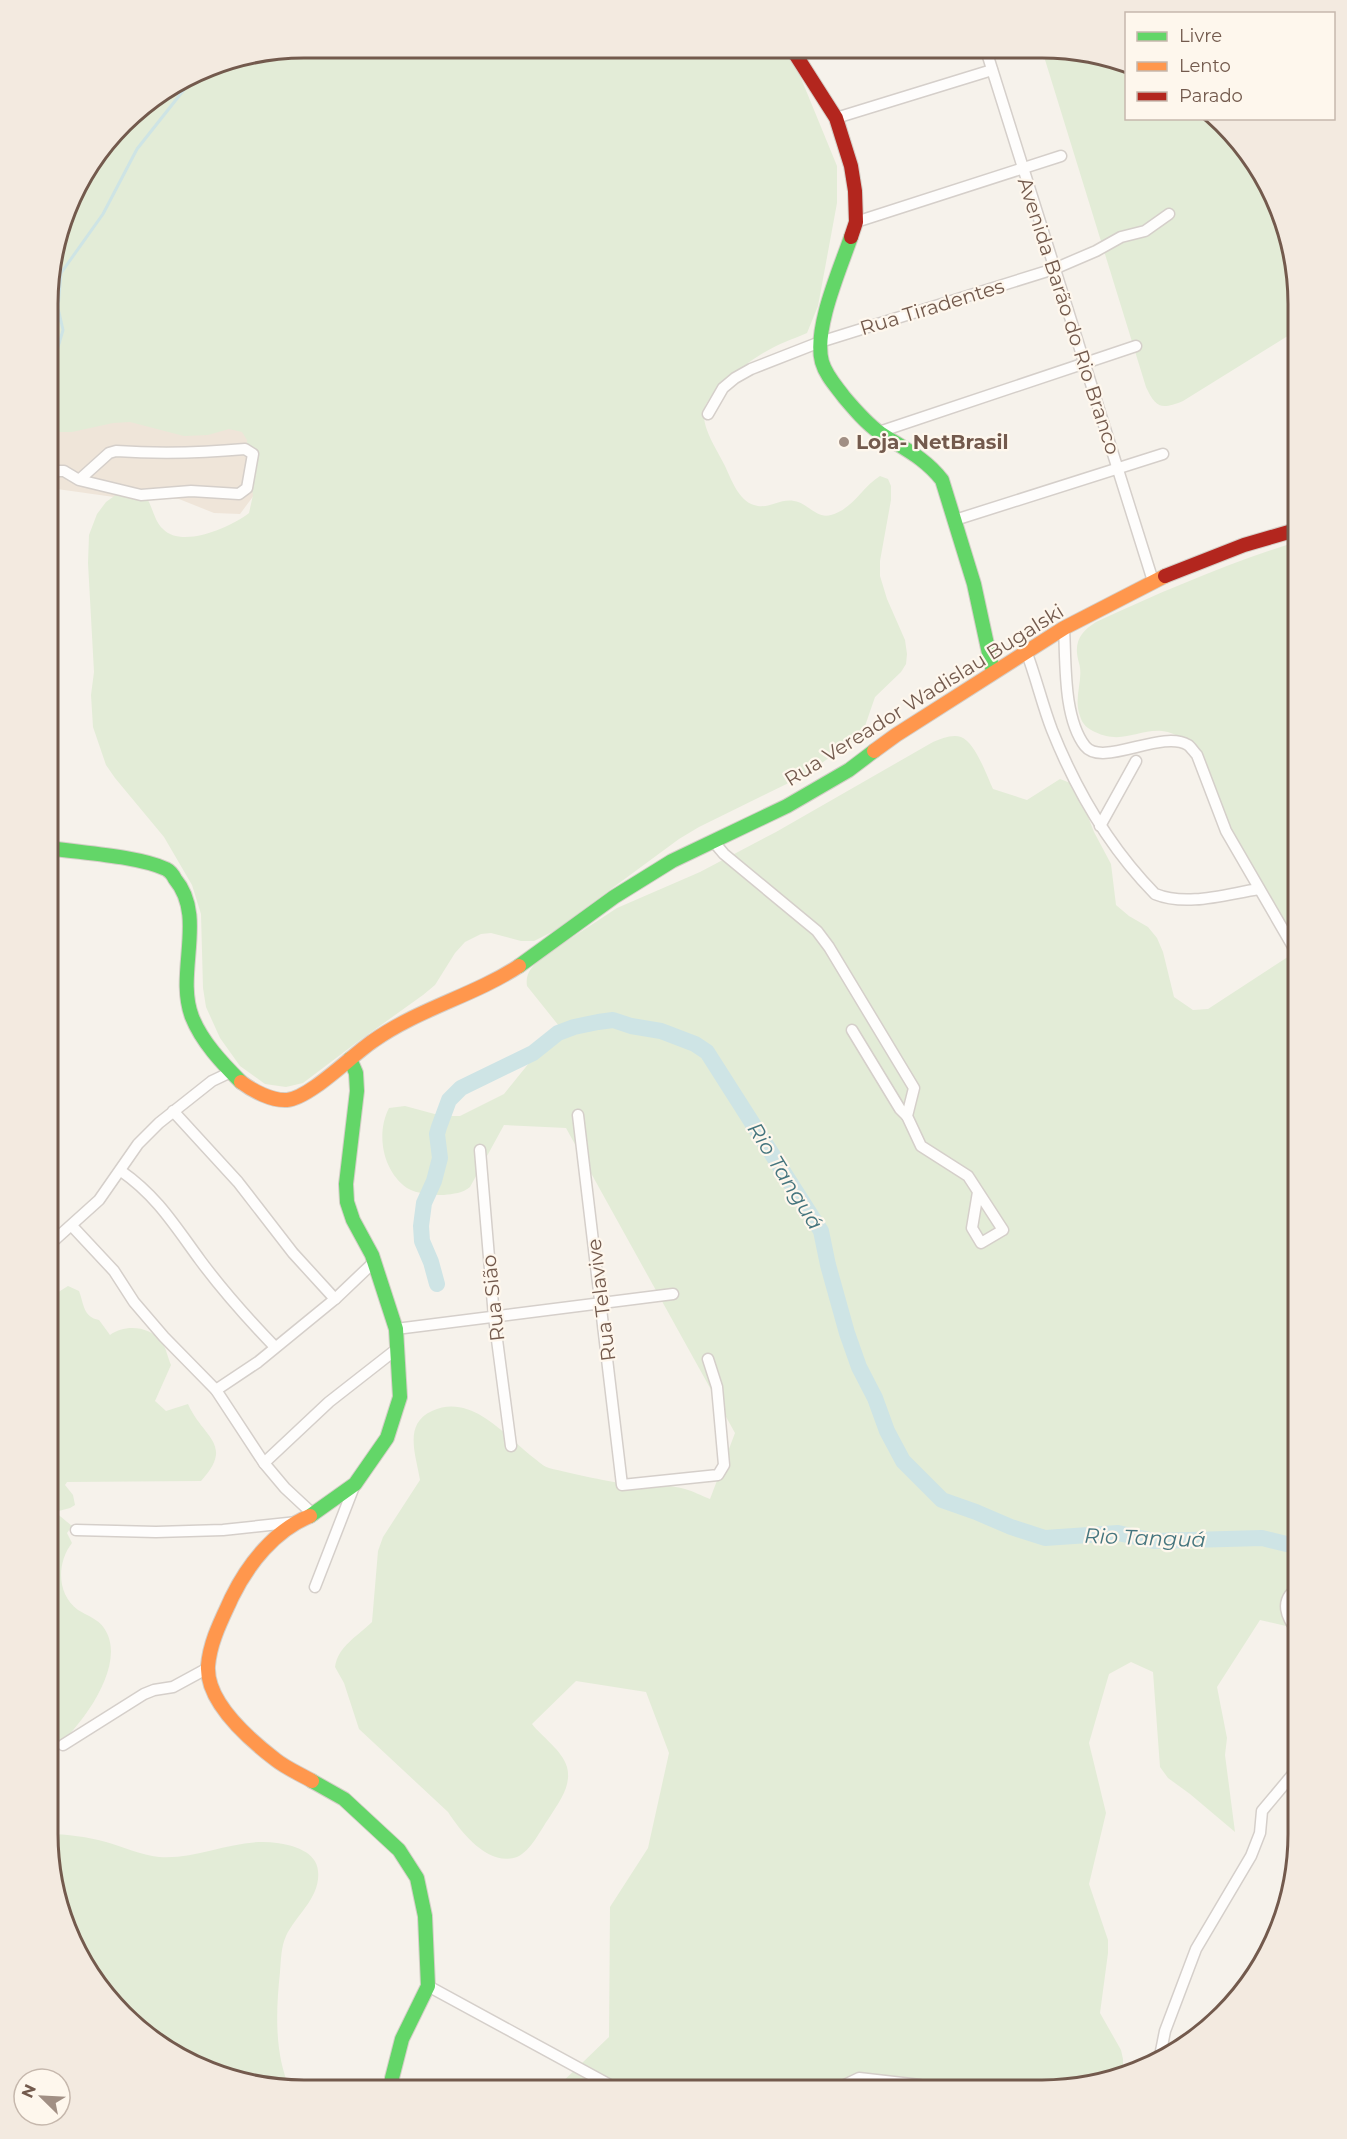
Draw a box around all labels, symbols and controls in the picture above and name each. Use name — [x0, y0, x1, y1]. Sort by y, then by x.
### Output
legend — [1125, 12, 1335, 120]
text: Livre — [1179, 25, 1222, 47]
text: Lento — [1179, 55, 1231, 77]
text: Parado — [1179, 85, 1243, 107]
street label: Avenida Barão do Rio Branco — [1013, 174, 1125, 458]
street label: Rua Tiradentes — [857, 274, 1007, 340]
place label: Loja- NetBrasil — [856, 430, 1008, 454]
marker: Loja- NetBrasil — [837, 435, 851, 449]
street label: Rua Vereador Wadislau Bugalski — [780, 599, 1068, 791]
water label: Rio Tanguá — [743, 1118, 828, 1234]
street label: Rua Telavive — [582, 1237, 620, 1363]
street label: Rua Sião — [477, 1253, 509, 1343]
water label: Rio Tanguá — [1084, 1523, 1206, 1552]
north arrow — [12, 2067, 72, 2127]
text: N — [17, 2081, 40, 2101]

